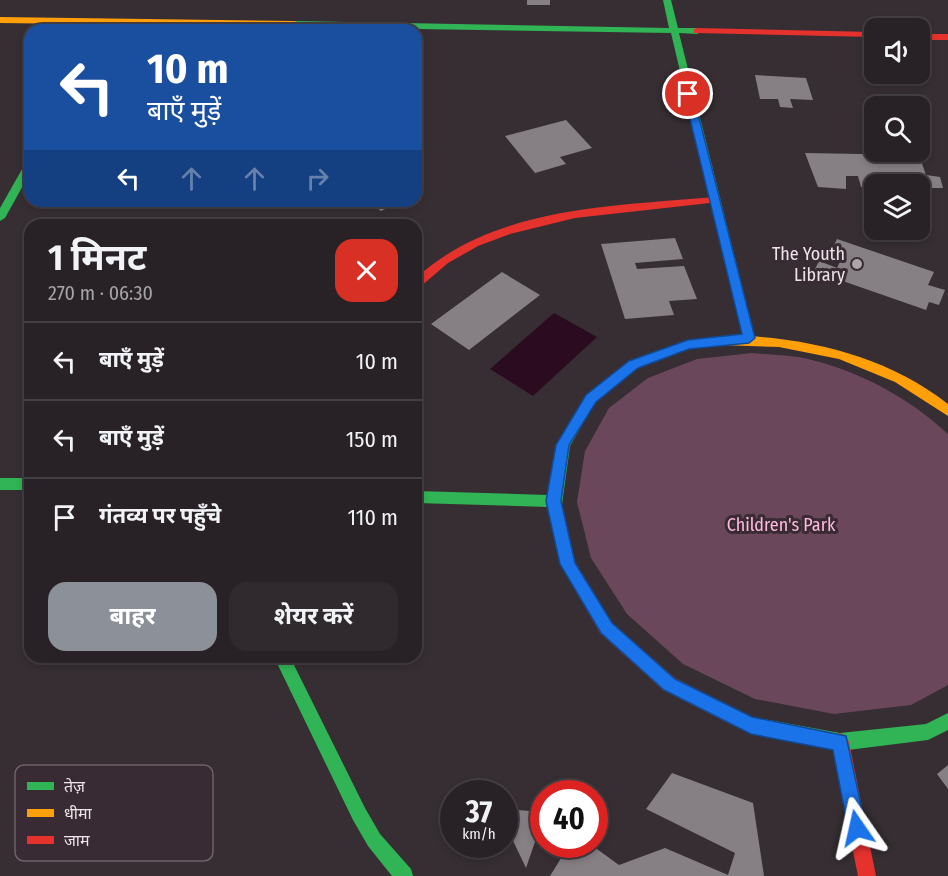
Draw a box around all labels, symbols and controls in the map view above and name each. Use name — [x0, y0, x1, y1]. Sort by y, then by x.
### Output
map controls — [864, 18, 930, 240]
button: sound — [864, 18, 930, 84]
text: 10 m — [147, 44, 228, 94]
icon: left — [48, 48, 126, 126]
pin — [662, 68, 713, 119]
icon: arrive — [671, 77, 704, 110]
text: बाएँ मुड़ें — [147, 95, 221, 127]
button: search — [864, 96, 930, 162]
icon: left — [112, 162, 145, 195]
icon: ahead — [175, 162, 208, 195]
icon: ahead — [238, 162, 271, 195]
icon: right — [301, 162, 334, 195]
button: layers — [864, 174, 930, 240]
text: 1 मिनट — [48, 236, 146, 280]
button: close — [335, 239, 398, 302]
place label: The Youth Library — [772, 243, 845, 286]
marker: The Youth Library — [850, 257, 864, 271]
text: 270 m · 06:30 — [48, 281, 153, 305]
icon: left — [48, 345, 81, 378]
text: बाएँ मुड़ें — [99, 346, 164, 373]
text: 10 m — [356, 348, 398, 375]
icon: left — [48, 423, 81, 456]
text: बाएँ मुड़ें — [99, 424, 164, 451]
text: 150 m — [346, 426, 398, 453]
icon: arrive — [48, 501, 81, 534]
text: गंतव्य पर पहुँचे — [99, 502, 221, 529]
text: 110 m — [348, 504, 398, 531]
park label: Children's Park — [727, 514, 836, 536]
button: बाहर — [48, 582, 217, 651]
button: शेयर करें — [229, 582, 398, 651]
legend — [15, 765, 213, 861]
text: तेज़ — [64, 777, 86, 796]
speed limit sign: 40 — [530, 780, 608, 858]
text: 37 — [466, 794, 492, 830]
position arrow — [825, 796, 889, 860]
text: धीमा — [64, 804, 93, 823]
text: km/h — [462, 825, 496, 843]
text: जाम — [64, 831, 90, 850]

